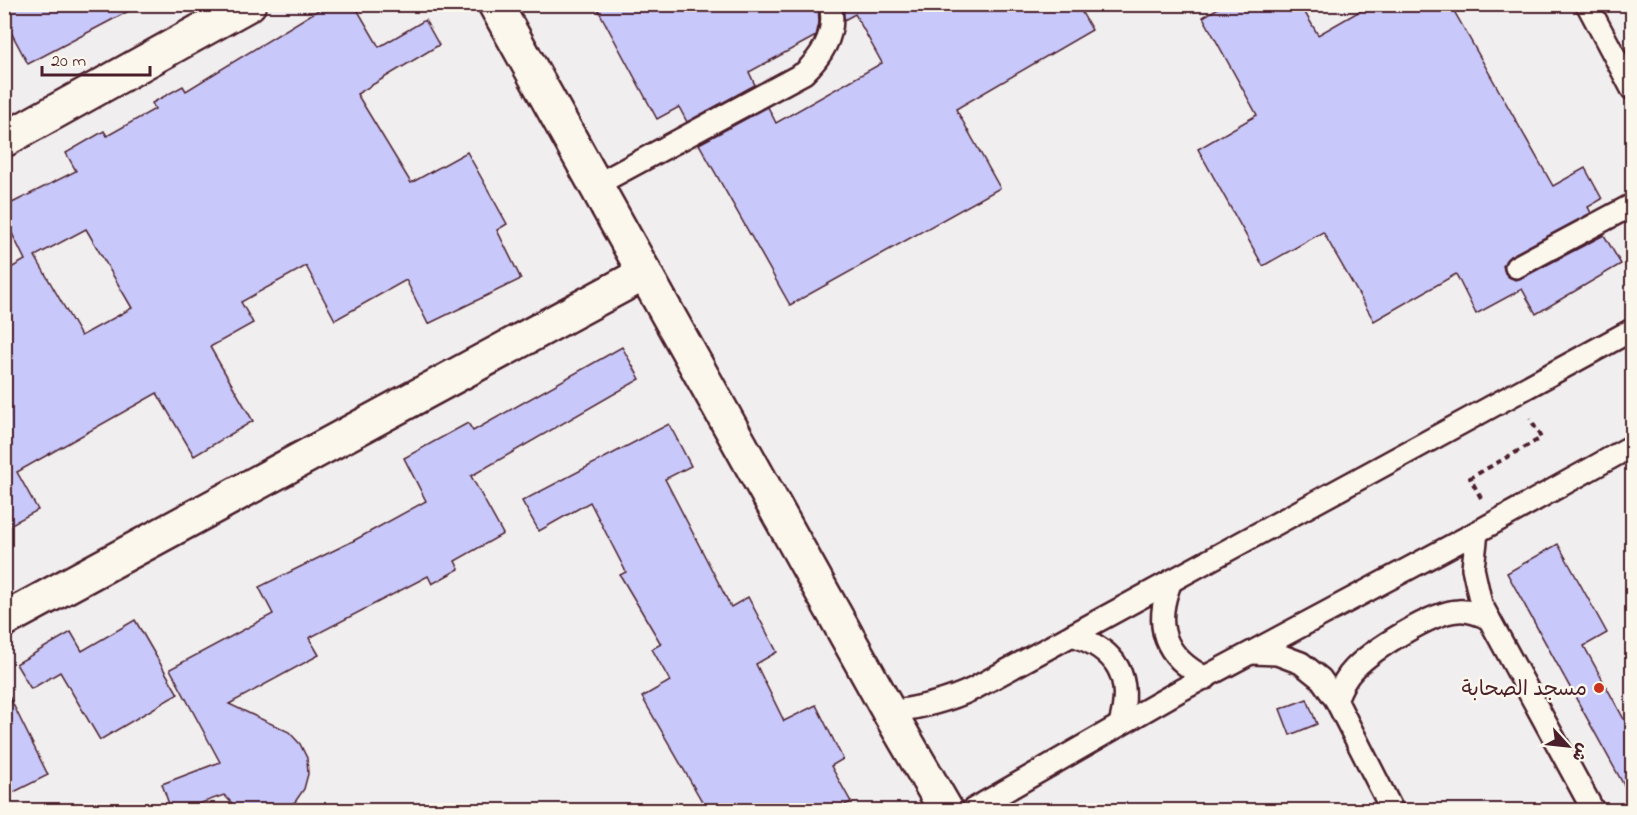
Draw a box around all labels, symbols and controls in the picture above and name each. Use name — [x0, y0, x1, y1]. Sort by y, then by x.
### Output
scale bar — [42, 39, 150, 77]
text: 20 m — [51, 49, 86, 75]
place label: مسجد الصحابة — [1462, 675, 1587, 705]
marker: مسجد الصحابة — [1592, 681, 1606, 695]
north arrow — [1538, 716, 1598, 776]
text: ش — [1565, 739, 1594, 765]

